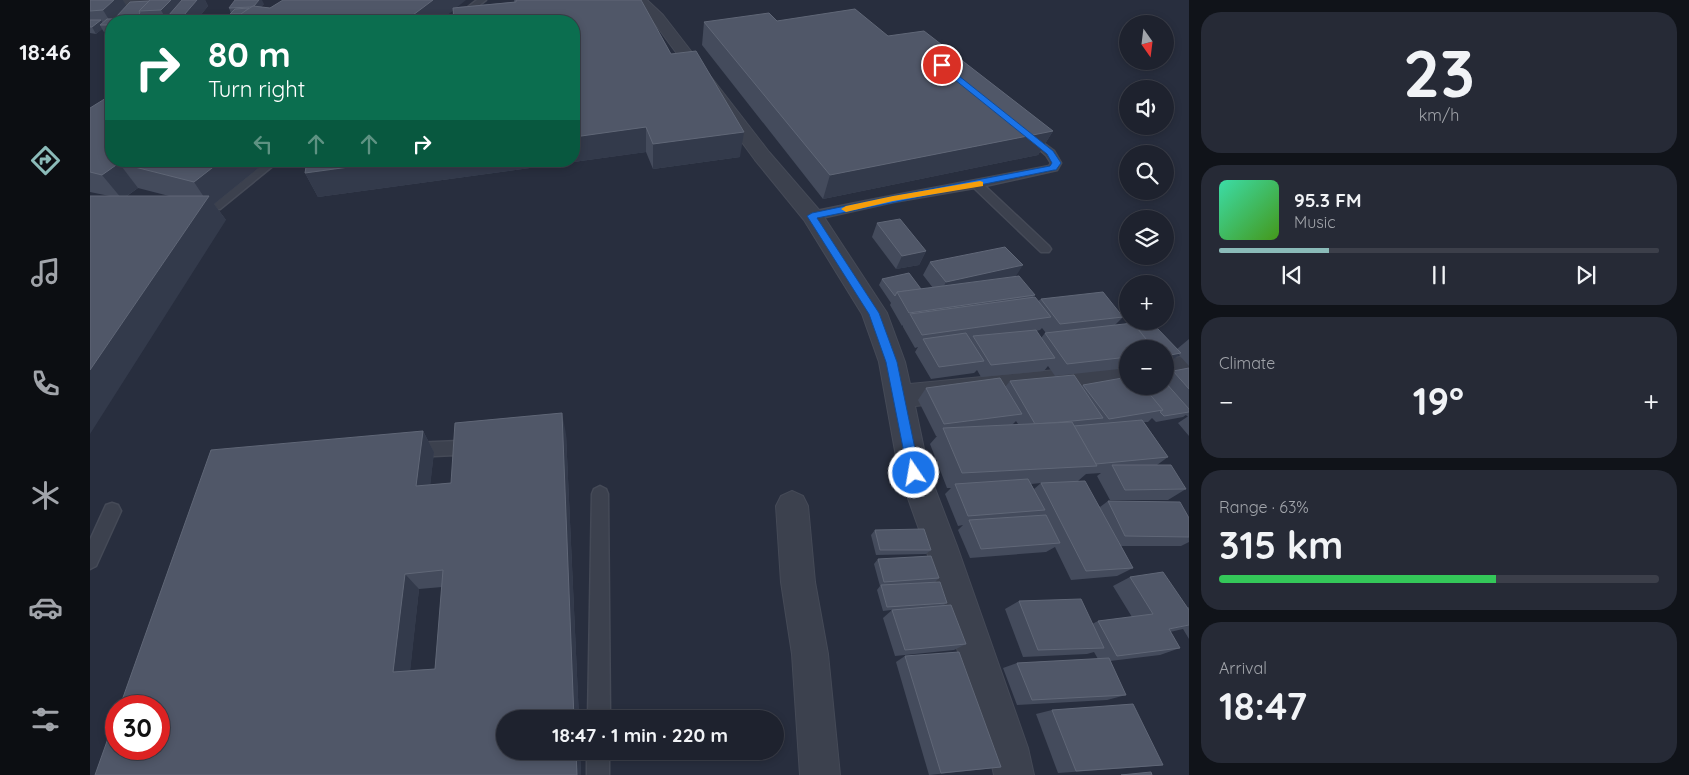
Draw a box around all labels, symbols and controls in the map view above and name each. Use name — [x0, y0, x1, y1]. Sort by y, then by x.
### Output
north arrow — [1119, 15, 1174, 70]
map controls — [1119, 15, 1174, 395]
text: 80 m — [208, 32, 291, 76]
text: 23 — [1403, 32, 1475, 113]
icon: right — [125, 35, 190, 100]
text: 18:46 — [19, 38, 71, 66]
pin — [921, 44, 963, 86]
icon: arrive — [928, 51, 956, 79]
text: Turn right — [208, 75, 305, 103]
button: sound — [1119, 80, 1174, 135]
text: km/h — [1419, 105, 1459, 125]
icon: left — [249, 130, 277, 158]
icon: ahead — [302, 130, 330, 158]
icon: ahead — [355, 130, 383, 158]
icon: right — [408, 130, 436, 158]
icon: directions — [28, 143, 63, 178]
button: search — [1119, 145, 1174, 200]
text: 95.3 FM — [1294, 188, 1361, 212]
button: layers — [1119, 210, 1174, 265]
text: Music — [1294, 212, 1336, 232]
icon: music — [28, 255, 63, 290]
icon: previous — [1278, 261, 1306, 289]
icon: pause — [1425, 261, 1453, 289]
icon: next — [1572, 261, 1600, 289]
button: + — [1119, 275, 1174, 330]
button: − — [1119, 340, 1174, 395]
text: Climate — [1219, 353, 1275, 373]
icon: phone — [28, 366, 63, 401]
text: 19° — [1413, 377, 1464, 425]
text: − — [1219, 384, 1234, 419]
text: + — [1643, 384, 1659, 419]
position arrow — [887, 446, 939, 498]
icon: climate — [28, 478, 63, 513]
text: Range · 63% — [1219, 497, 1309, 517]
text: 315 km — [1219, 521, 1343, 569]
icon: car — [28, 590, 63, 625]
text: Arrival — [1219, 658, 1267, 678]
text: 18:47 — [1219, 682, 1307, 730]
speed limit sign: 30 — [105, 695, 170, 760]
icon: filters — [28, 702, 63, 737]
text: 18:47 · 1 min · 220 m — [552, 723, 728, 747]

